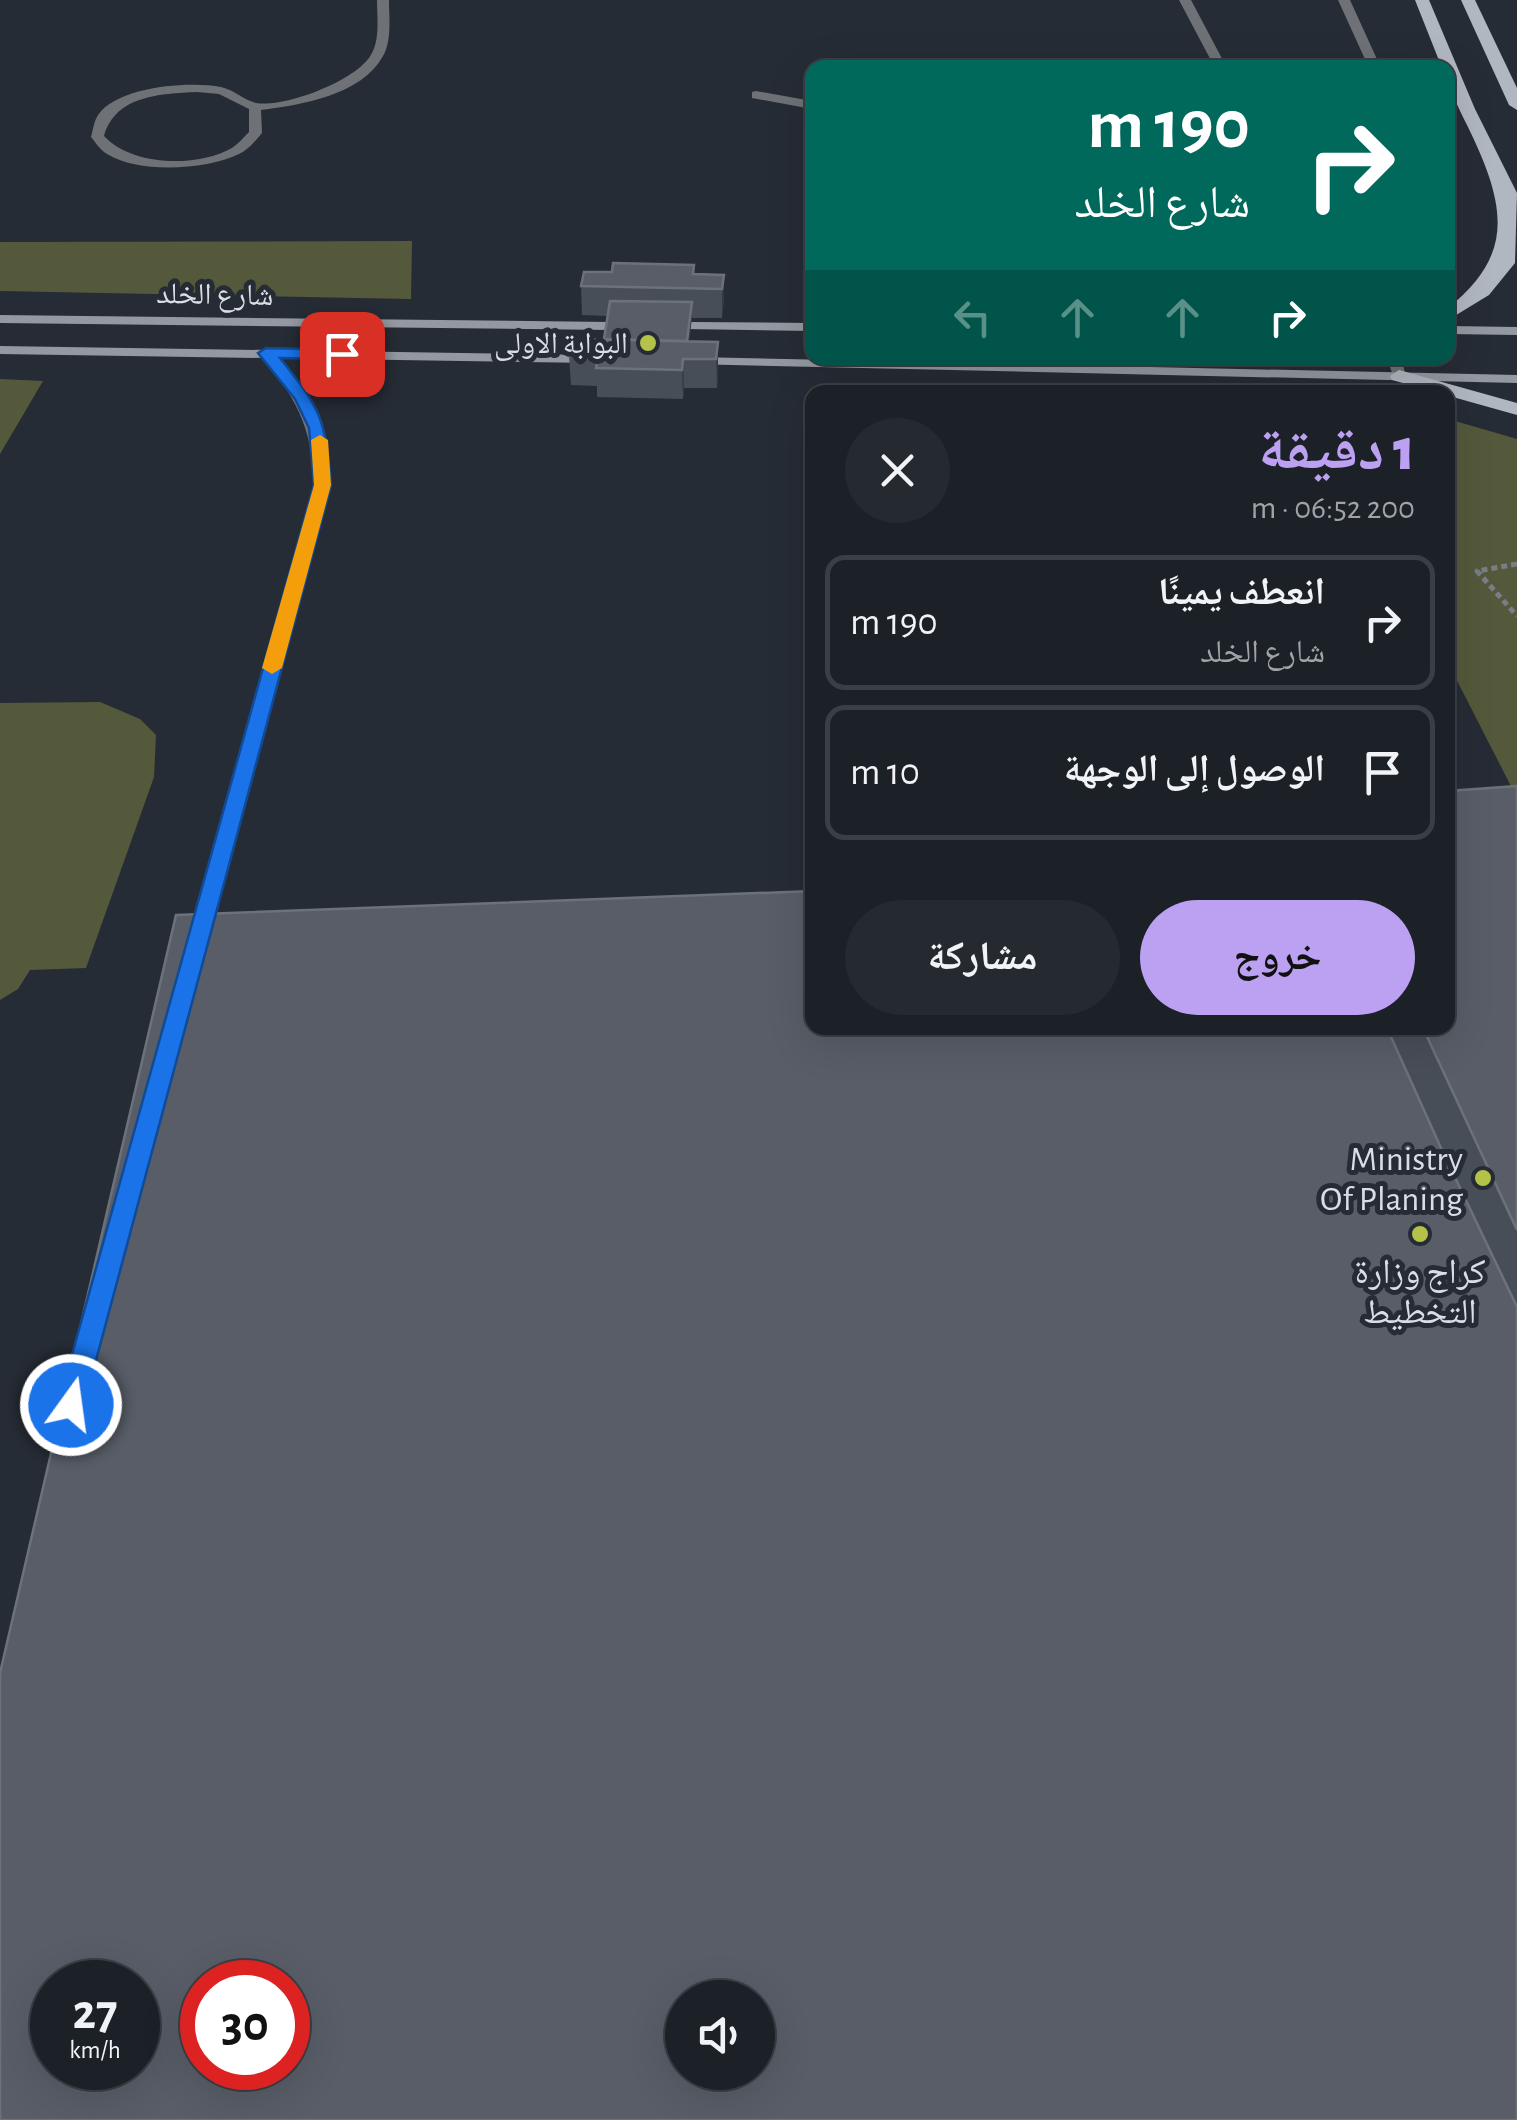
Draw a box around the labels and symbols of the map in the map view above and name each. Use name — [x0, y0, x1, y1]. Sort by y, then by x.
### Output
street label: شارع الخلد — [156, 279, 274, 314]
pin — [300, 312, 385, 397]
place label: البوابة الاولى — [494, 329, 628, 361]
marker: البوابة الاولى — [637, 332, 659, 354]
place label: Ministry Of Planing — [1320, 1142, 1463, 1217]
marker: Ministry Of Planing — [1472, 1167, 1494, 1189]
marker: كراج وزارة التخطيط — [1409, 1223, 1431, 1245]
place label: كراج وزارة التخطيط — [1354, 1255, 1486, 1331]
position arrow — [19, 1353, 123, 1457]
speed limit sign: 30 — [180, 1960, 310, 2090]

